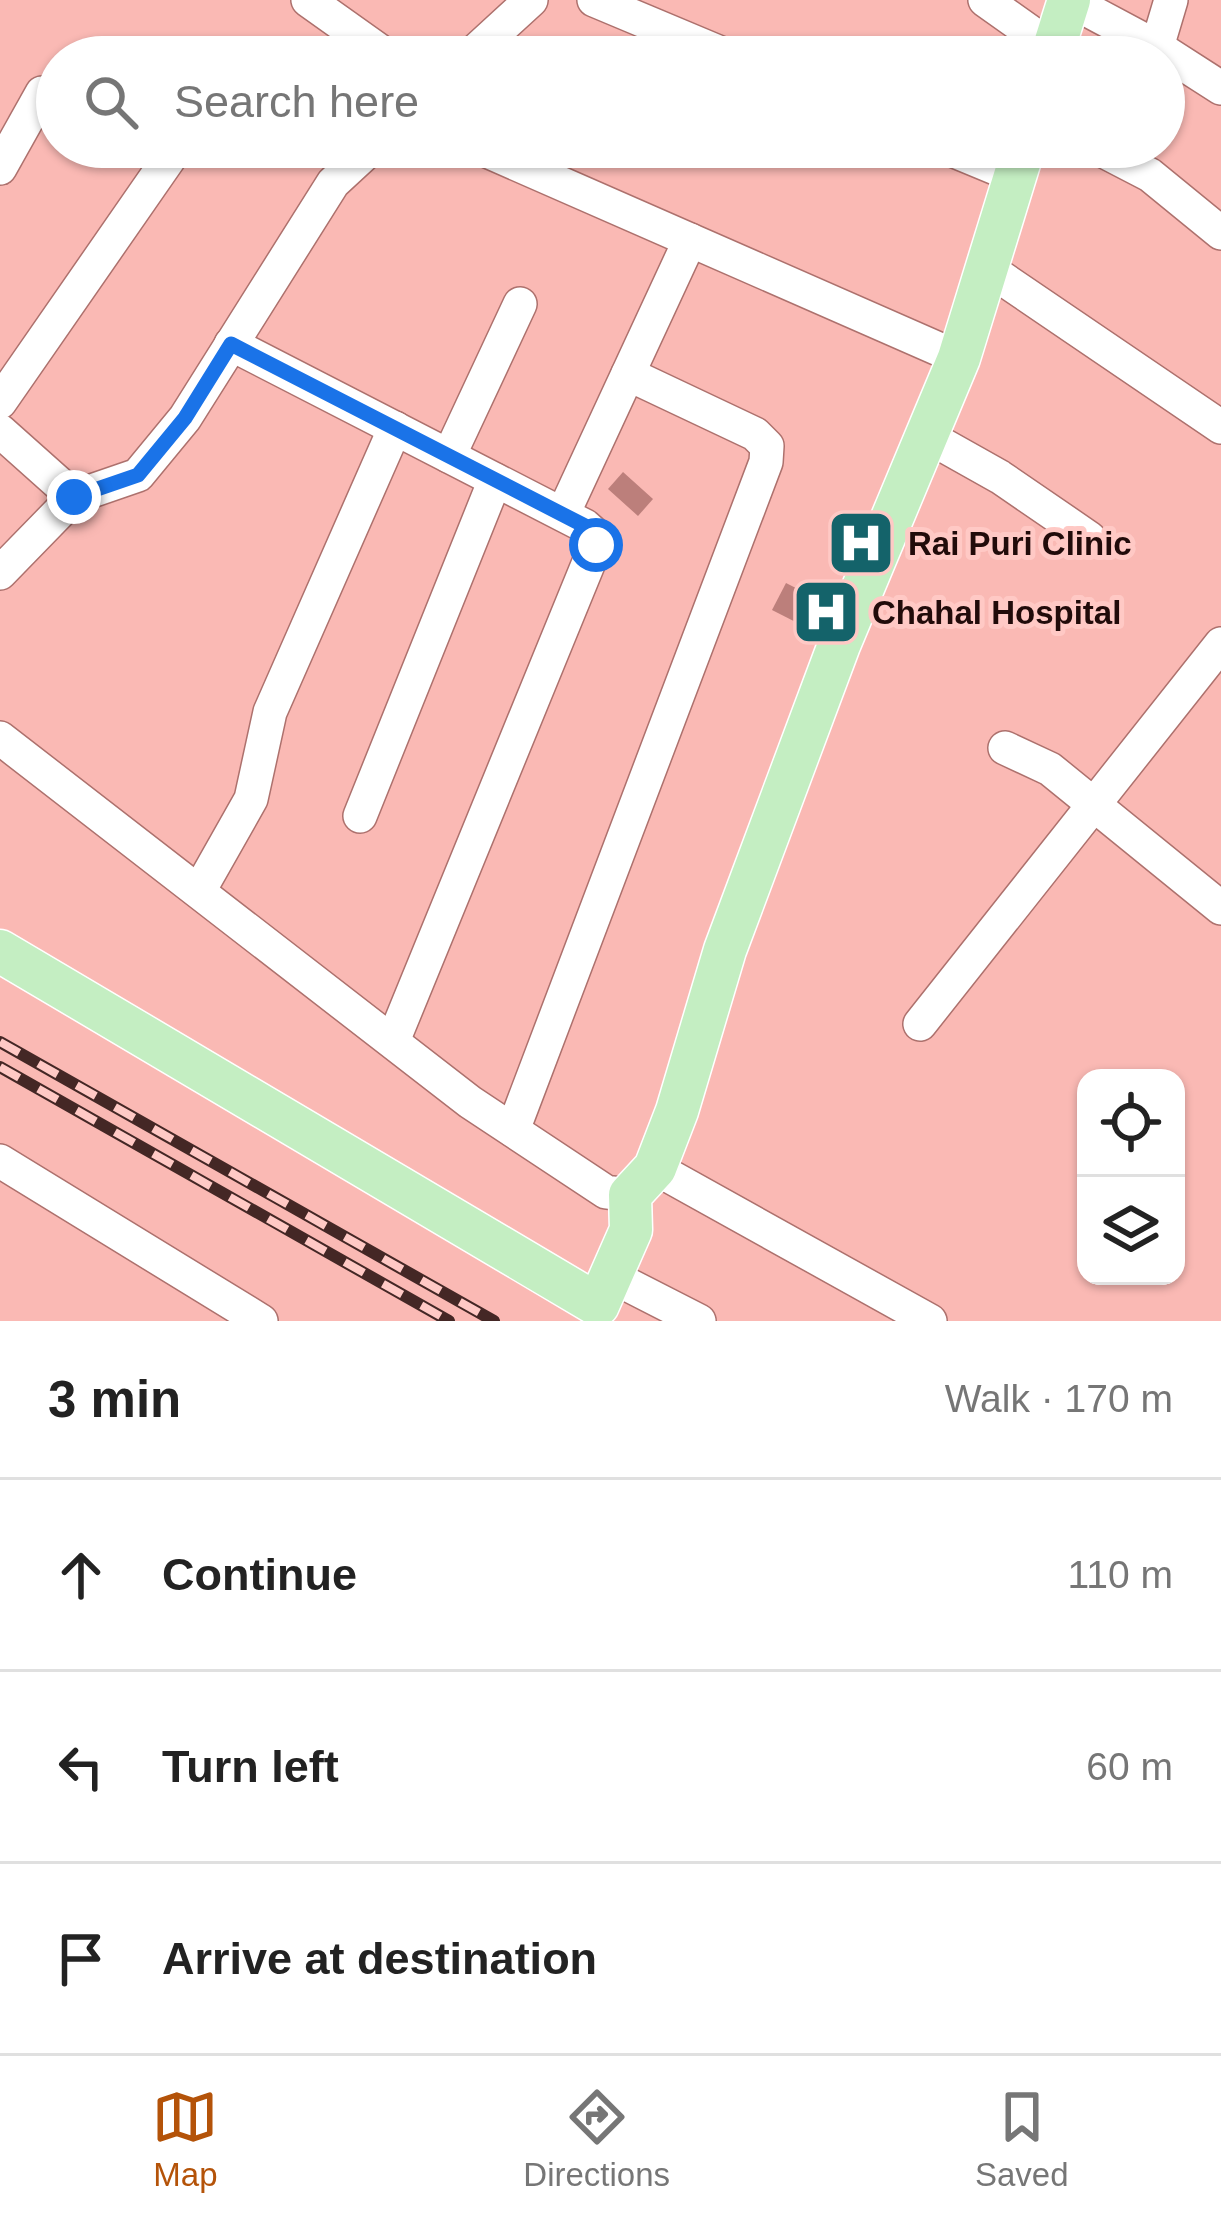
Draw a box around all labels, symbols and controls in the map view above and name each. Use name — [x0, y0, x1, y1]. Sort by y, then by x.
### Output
search box — [36, 36, 1185, 168]
icon: search — [78, 69, 144, 135]
text: Search here — [174, 76, 419, 127]
route end — [47, 470, 101, 524]
hospital icon: Rai Puri Clinic — [826, 508, 896, 578]
route start — [569, 518, 623, 572]
place label: Rai Puri Clinic — [908, 525, 1132, 562]
hospital icon: Chahal Hospital — [791, 577, 861, 647]
place label: Chahal Hospital — [872, 594, 1121, 631]
map controls — [1077, 1069, 1185, 1285]
button: locate — [1077, 1069, 1185, 1177]
button: layers — [1077, 1177, 1185, 1285]
text: 3 min — [48, 1371, 181, 1428]
text: Walk · 170 m — [945, 1377, 1173, 1420]
icon: ahead — [48, 1542, 114, 1608]
text: Continue — [162, 1549, 357, 1600]
text: 110 m — [1068, 1553, 1173, 1596]
icon: left — [48, 1734, 114, 1800]
text: Turn left — [162, 1741, 339, 1792]
text: 60 m — [1086, 1745, 1173, 1788]
icon: arrive — [48, 1926, 114, 1992]
text: Arrive at destination — [162, 1933, 597, 1984]
tab: Map — [152, 2084, 218, 2194]
tab: Directions — [523, 2084, 670, 2194]
tab: Saved — [975, 2084, 1069, 2194]

